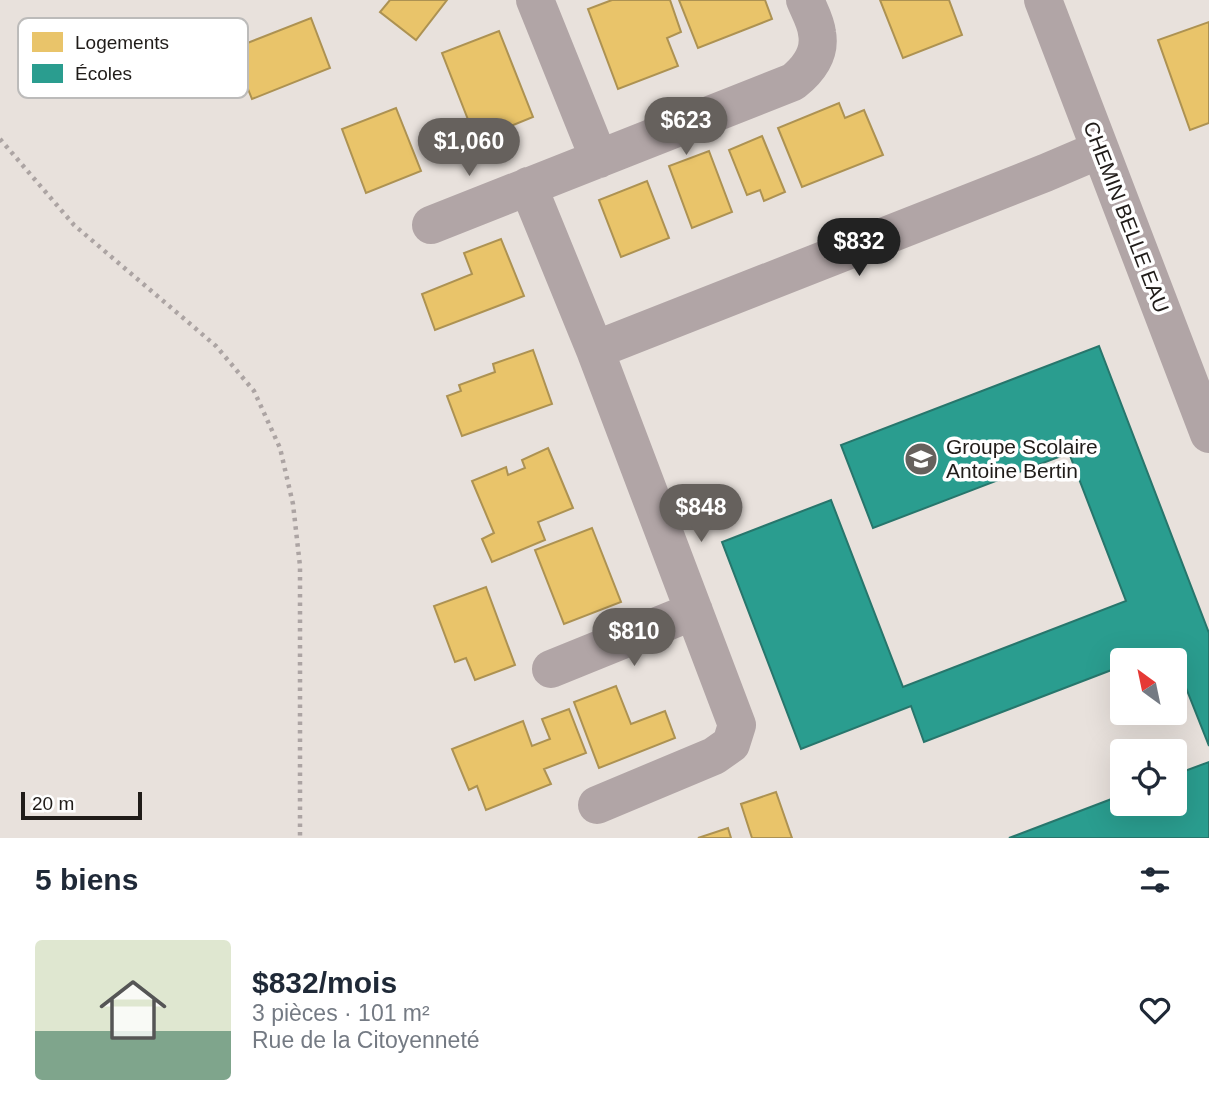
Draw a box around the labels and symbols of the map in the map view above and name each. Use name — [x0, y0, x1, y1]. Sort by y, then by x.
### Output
legend — [18, 18, 248, 98]
text: Logements — [75, 32, 169, 53]
text: Écoles — [75, 63, 132, 84]
pin: $623 — [645, 97, 727, 157]
pin: $1,060 — [412, 118, 526, 178]
street label: CHEMIN BELLE EAU — [1079, 118, 1174, 316]
pin: $832 — [818, 218, 900, 278]
place label: Groupe Scolaire Antoine Bertin — [946, 435, 1098, 482]
school or university icon: Groupe Scolaire Antoine Bertin — [902, 440, 940, 478]
pin: $848 — [660, 484, 742, 544]
pin: $810 — [593, 608, 675, 668]
north arrow — [1110, 648, 1186, 724]
scale bar — [21, 789, 142, 821]

